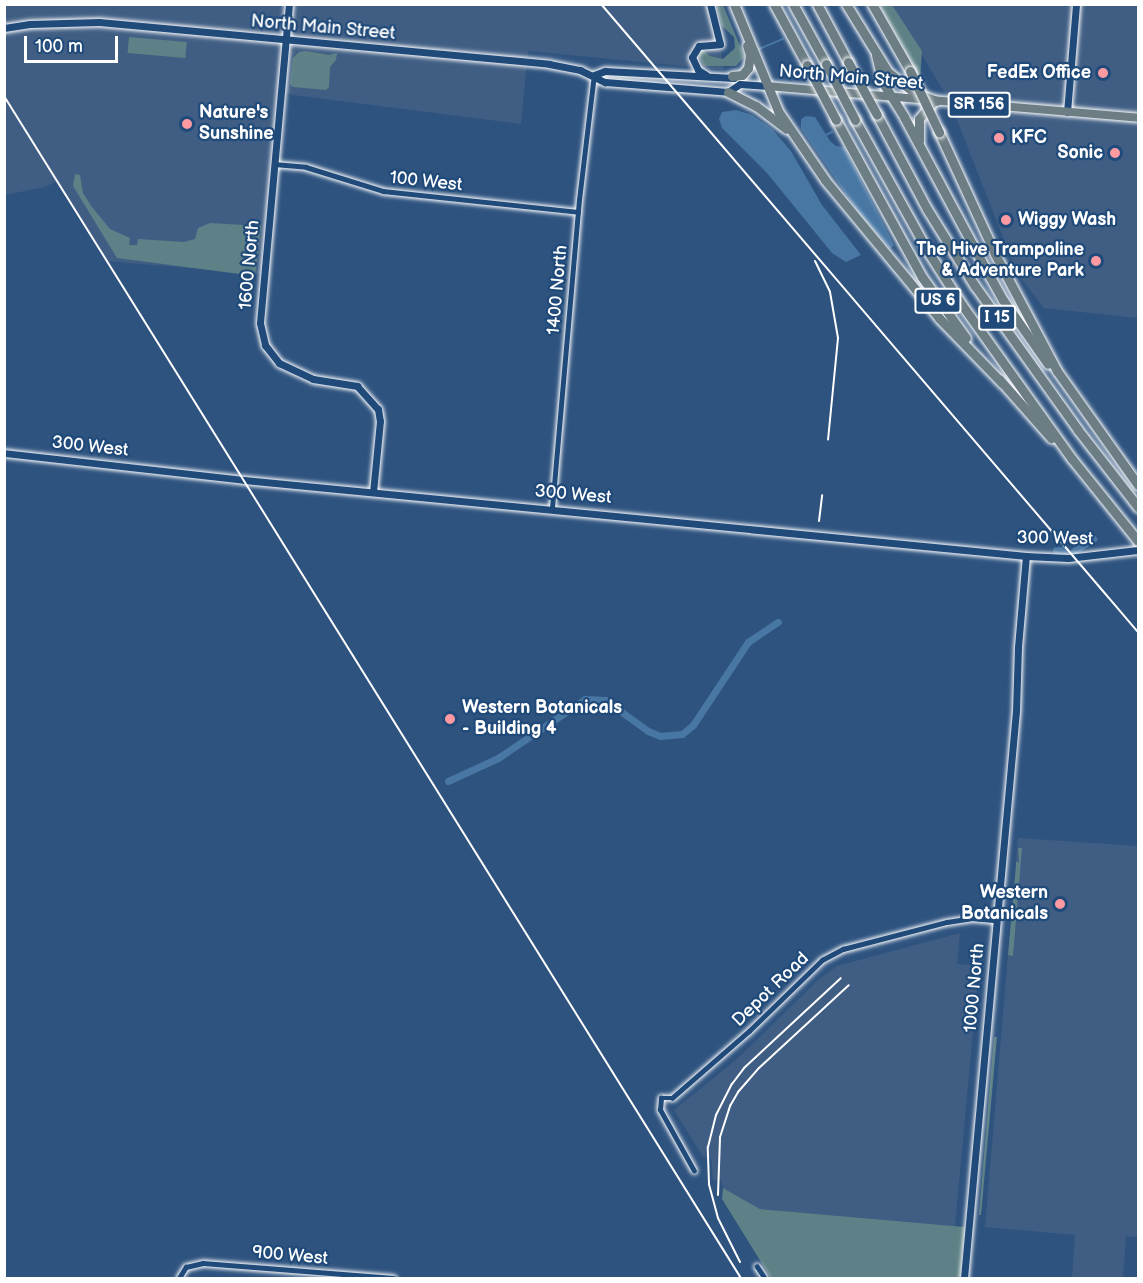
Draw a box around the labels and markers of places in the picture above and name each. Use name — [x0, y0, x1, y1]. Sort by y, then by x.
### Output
place label: FedEx Office — [987, 62, 1091, 84]
marker: FedEx Office — [1096, 66, 1110, 80]
place label: Nature's Sunshine — [199, 103, 274, 146]
marker: Nature's Sunshine — [180, 117, 194, 131]
place label: KFC — [1011, 127, 1047, 149]
marker: KFC — [992, 131, 1006, 145]
place label: Sonic — [1058, 142, 1103, 164]
marker: Sonic — [1108, 146, 1122, 160]
place label: Wiggy Wash — [1018, 209, 1117, 231]
marker: Wiggy Wash — [999, 213, 1013, 227]
place label: The Hive Trampoline & Adventure Park — [916, 240, 1084, 282]
marker: The Hive Trampoline & Adventure Park — [1089, 254, 1103, 268]
place label: Western Botanicals - Building 4 — [462, 698, 622, 740]
marker: Western Botanicals - Building 4 — [443, 712, 457, 726]
place label: Western Botanicals — [961, 883, 1048, 926]
marker: Western Botanicals — [1053, 897, 1067, 911]

